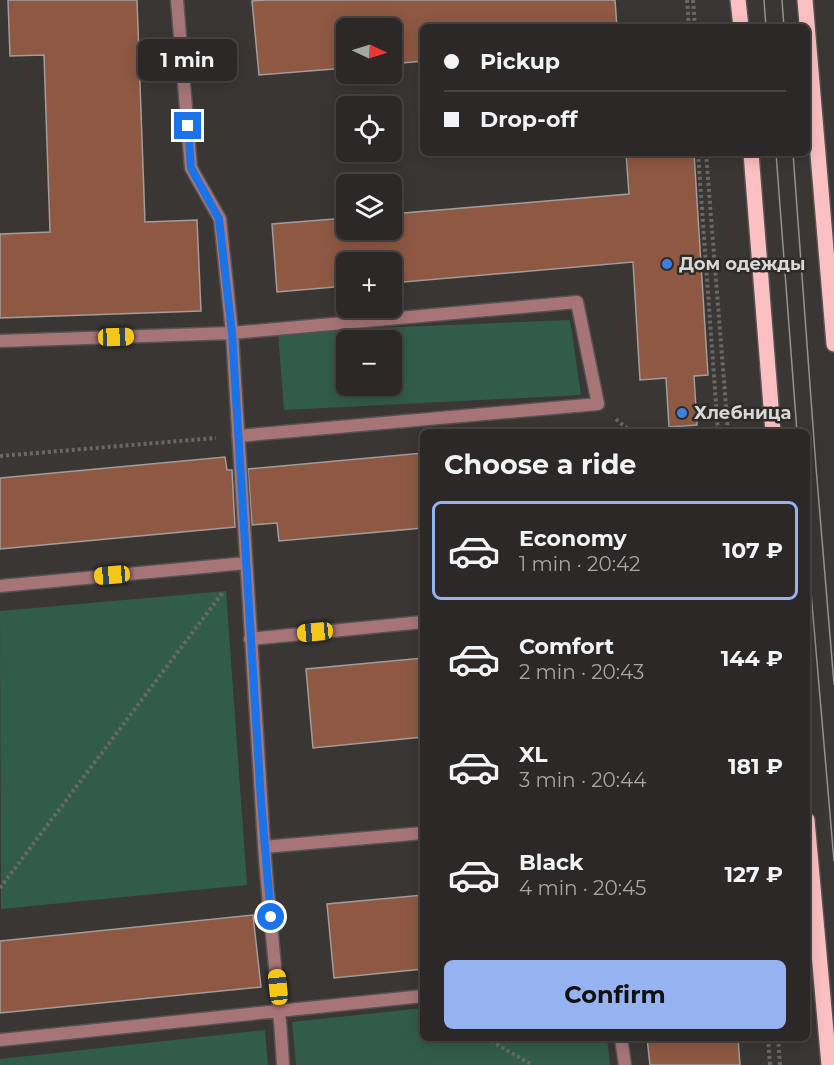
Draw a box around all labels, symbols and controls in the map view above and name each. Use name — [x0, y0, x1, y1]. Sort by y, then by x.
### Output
north arrow — [336, 18, 402, 84]
map controls — [336, 18, 402, 396]
callout: 1 min — [138, 39, 237, 81]
text: 1 min — [160, 48, 215, 72]
text: Pickup — [480, 48, 560, 75]
button: locate — [336, 96, 402, 162]
text: Drop-off — [480, 106, 578, 133]
route end — [174, 112, 201, 139]
button: layers — [336, 174, 402, 240]
button: + — [336, 252, 402, 318]
place label: Дом одежды — [679, 253, 805, 275]
marker: Дом одежды — [660, 257, 674, 271]
car — [98, 327, 134, 347]
button: − — [336, 330, 402, 396]
place label: Хлебница — [694, 402, 791, 424]
marker: Хлебница — [675, 406, 689, 420]
text: Choose a ride — [444, 448, 636, 481]
icon: car — [447, 524, 501, 578]
text: Economy — [519, 525, 627, 552]
text: 107 ₽ — [723, 537, 783, 564]
text: 1 min · 20:42 — [519, 552, 640, 576]
car — [93, 564, 131, 586]
car — [296, 621, 334, 643]
icon: car — [447, 632, 501, 686]
text: Comfort — [519, 633, 614, 660]
text: 144 ₽ — [721, 645, 783, 672]
text: 2 min · 20:43 — [519, 660, 644, 684]
icon: car — [447, 740, 501, 794]
text: XL — [519, 741, 548, 768]
text: 181 ₽ — [728, 753, 783, 780]
text: 3 min · 20:44 — [519, 768, 646, 792]
icon: car — [447, 848, 501, 902]
text: Black — [519, 849, 583, 876]
text: 127 ₽ — [724, 861, 783, 888]
text: 4 min · 20:45 — [519, 876, 646, 900]
route start — [257, 903, 284, 930]
button: Confirm — [444, 960, 786, 1029]
car — [267, 968, 289, 1006]

